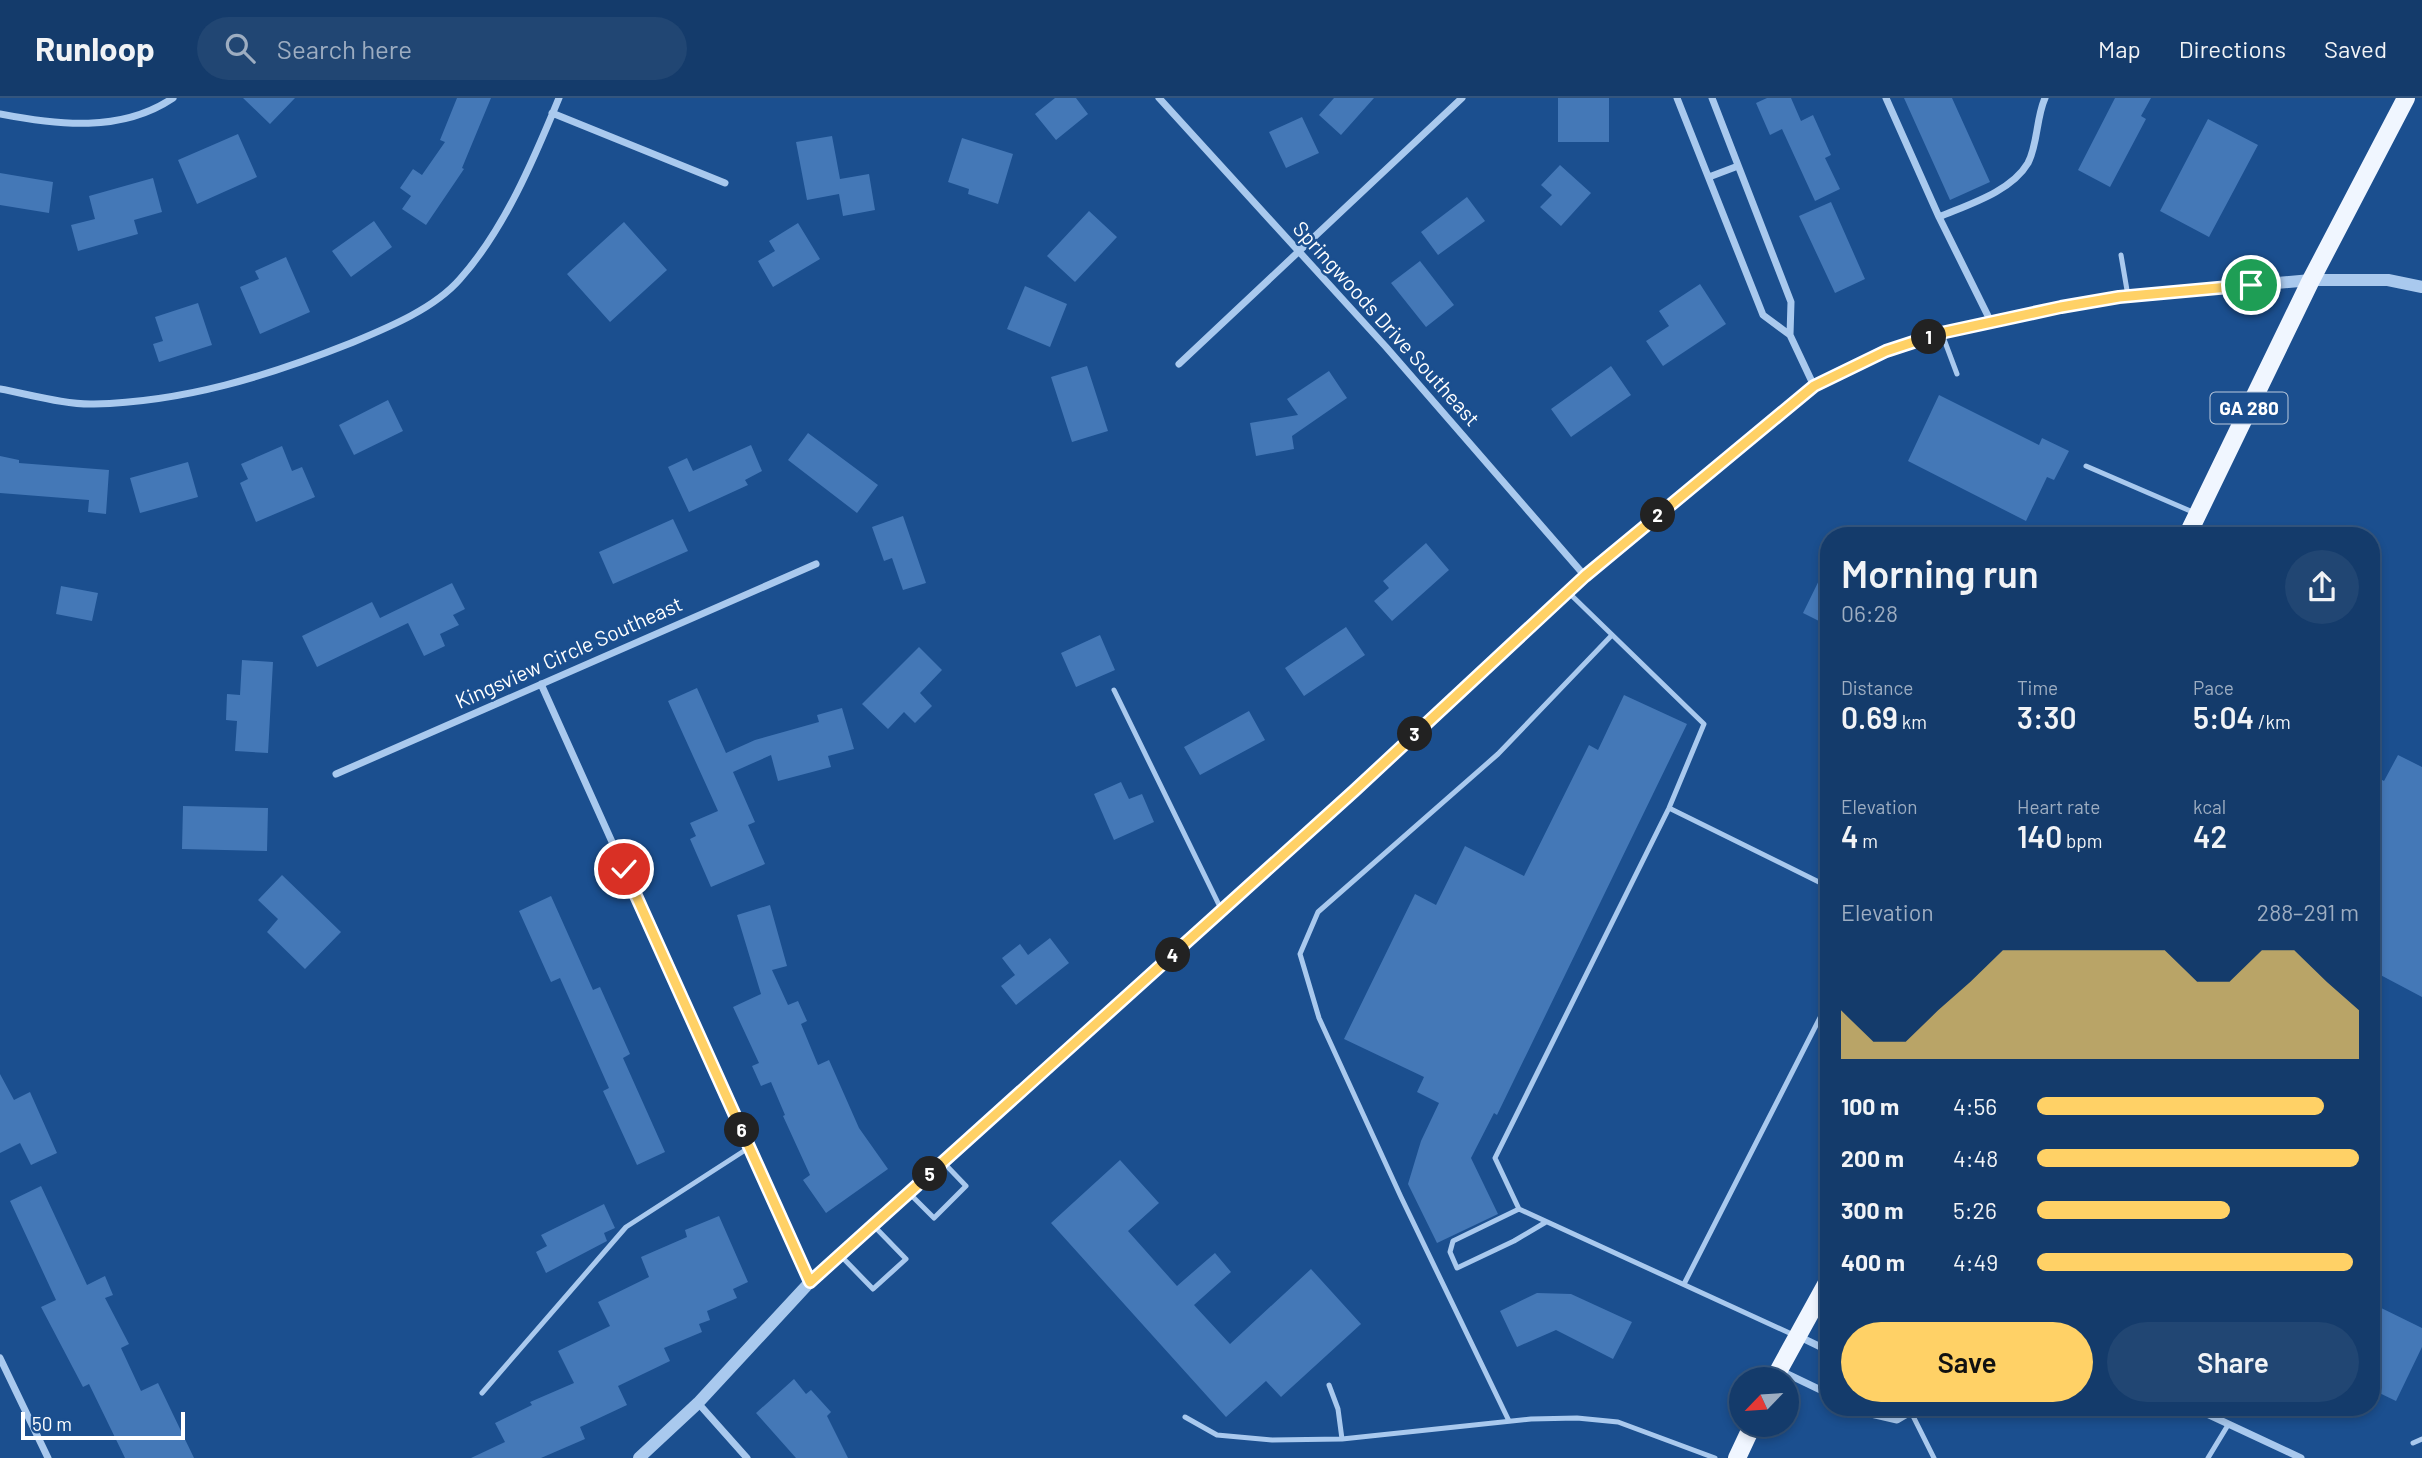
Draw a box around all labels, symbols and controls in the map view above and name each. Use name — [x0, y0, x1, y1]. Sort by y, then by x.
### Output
search box — [197, 17, 687, 80]
text: Runloop — [35, 28, 155, 68]
icon: search — [221, 29, 259, 67]
text: Search here — [277, 33, 412, 64]
text: Map — [2098, 34, 2141, 63]
text: Directions — [2179, 34, 2286, 63]
text: Saved — [2324, 34, 2387, 63]
street label: Springwoods Drive Southeast — [1288, 215, 1486, 431]
pin — [2221, 255, 2281, 315]
icon: arrive — [2232, 266, 2270, 304]
pin: 1 — [1912, 320, 1946, 354]
text: 1 — [1925, 325, 1932, 348]
road number: GA 280 — [2210, 392, 2288, 424]
pin: 2 — [1640, 498, 1676, 532]
text: 2 — [1652, 503, 1663, 526]
text: Morning run — [1841, 550, 2039, 596]
button: share — [2285, 550, 2359, 624]
street label: Kingsview Circle Southeast — [451, 590, 686, 713]
text: 06:28 — [1841, 599, 1898, 627]
text: Distance — [1841, 676, 1913, 699]
text: Time — [2017, 676, 2058, 699]
text: Pace — [2193, 676, 2234, 699]
text: 0.69 — [1841, 699, 1898, 735]
text: 3:30 — [2017, 699, 2077, 735]
text: 5:04 — [2193, 699, 2254, 735]
text: km — [1898, 710, 1927, 733]
text: /km — [2254, 710, 2291, 733]
pin: 3 — [1398, 716, 1432, 752]
text: 3 — [1409, 722, 1420, 745]
text: Elevation — [1841, 795, 1918, 818]
text: Heart rate — [2017, 795, 2100, 818]
text: kcal — [2193, 795, 2226, 818]
text: 4 — [1841, 818, 1859, 854]
text: 140 — [2017, 818, 2062, 854]
text: 42 — [2193, 818, 2227, 854]
text: m — [1859, 829, 1878, 852]
text: bpm — [2062, 829, 2103, 852]
pin — [594, 839, 654, 899]
icon: check — [605, 850, 643, 888]
text: Elevation — [1841, 898, 1934, 926]
text: 288–291 m — [2257, 898, 2359, 926]
pin: 4 — [1156, 938, 1190, 972]
text: 4 — [1167, 943, 1178, 966]
text: 100 m — [1841, 1092, 1899, 1120]
text: 4:56 — [1953, 1092, 1997, 1120]
pin: 6 — [724, 1112, 760, 1148]
text: 6 — [736, 1118, 747, 1141]
text: 200 m — [1841, 1144, 1904, 1172]
text: 4:48 — [1953, 1144, 1998, 1172]
pin: 5 — [912, 1156, 948, 1192]
text: 5 — [924, 1162, 935, 1185]
text: 300 m — [1841, 1196, 1903, 1224]
text: 5:26 — [1953, 1196, 1997, 1224]
text: 400 m — [1841, 1248, 1905, 1276]
text: 4:49 — [1953, 1248, 1998, 1276]
button: Save — [1841, 1322, 2093, 1402]
button: Share — [2107, 1322, 2359, 1402]
north arrow — [1729, 1367, 1799, 1437]
map controls — [1729, 1367, 1799, 1437]
scale bar — [21, 1409, 186, 1441]
text: 50 m — [32, 1412, 72, 1435]

